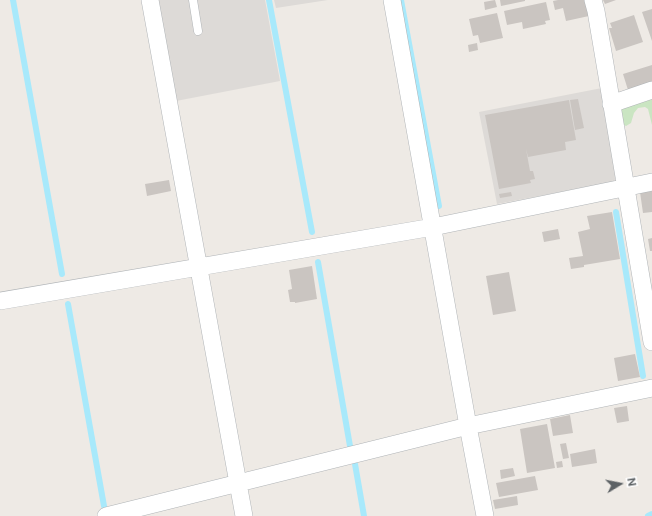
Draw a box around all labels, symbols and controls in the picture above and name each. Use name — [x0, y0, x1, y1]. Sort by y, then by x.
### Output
north arrow — [600, 464, 640, 504]
text: N — [625, 477, 638, 487]

